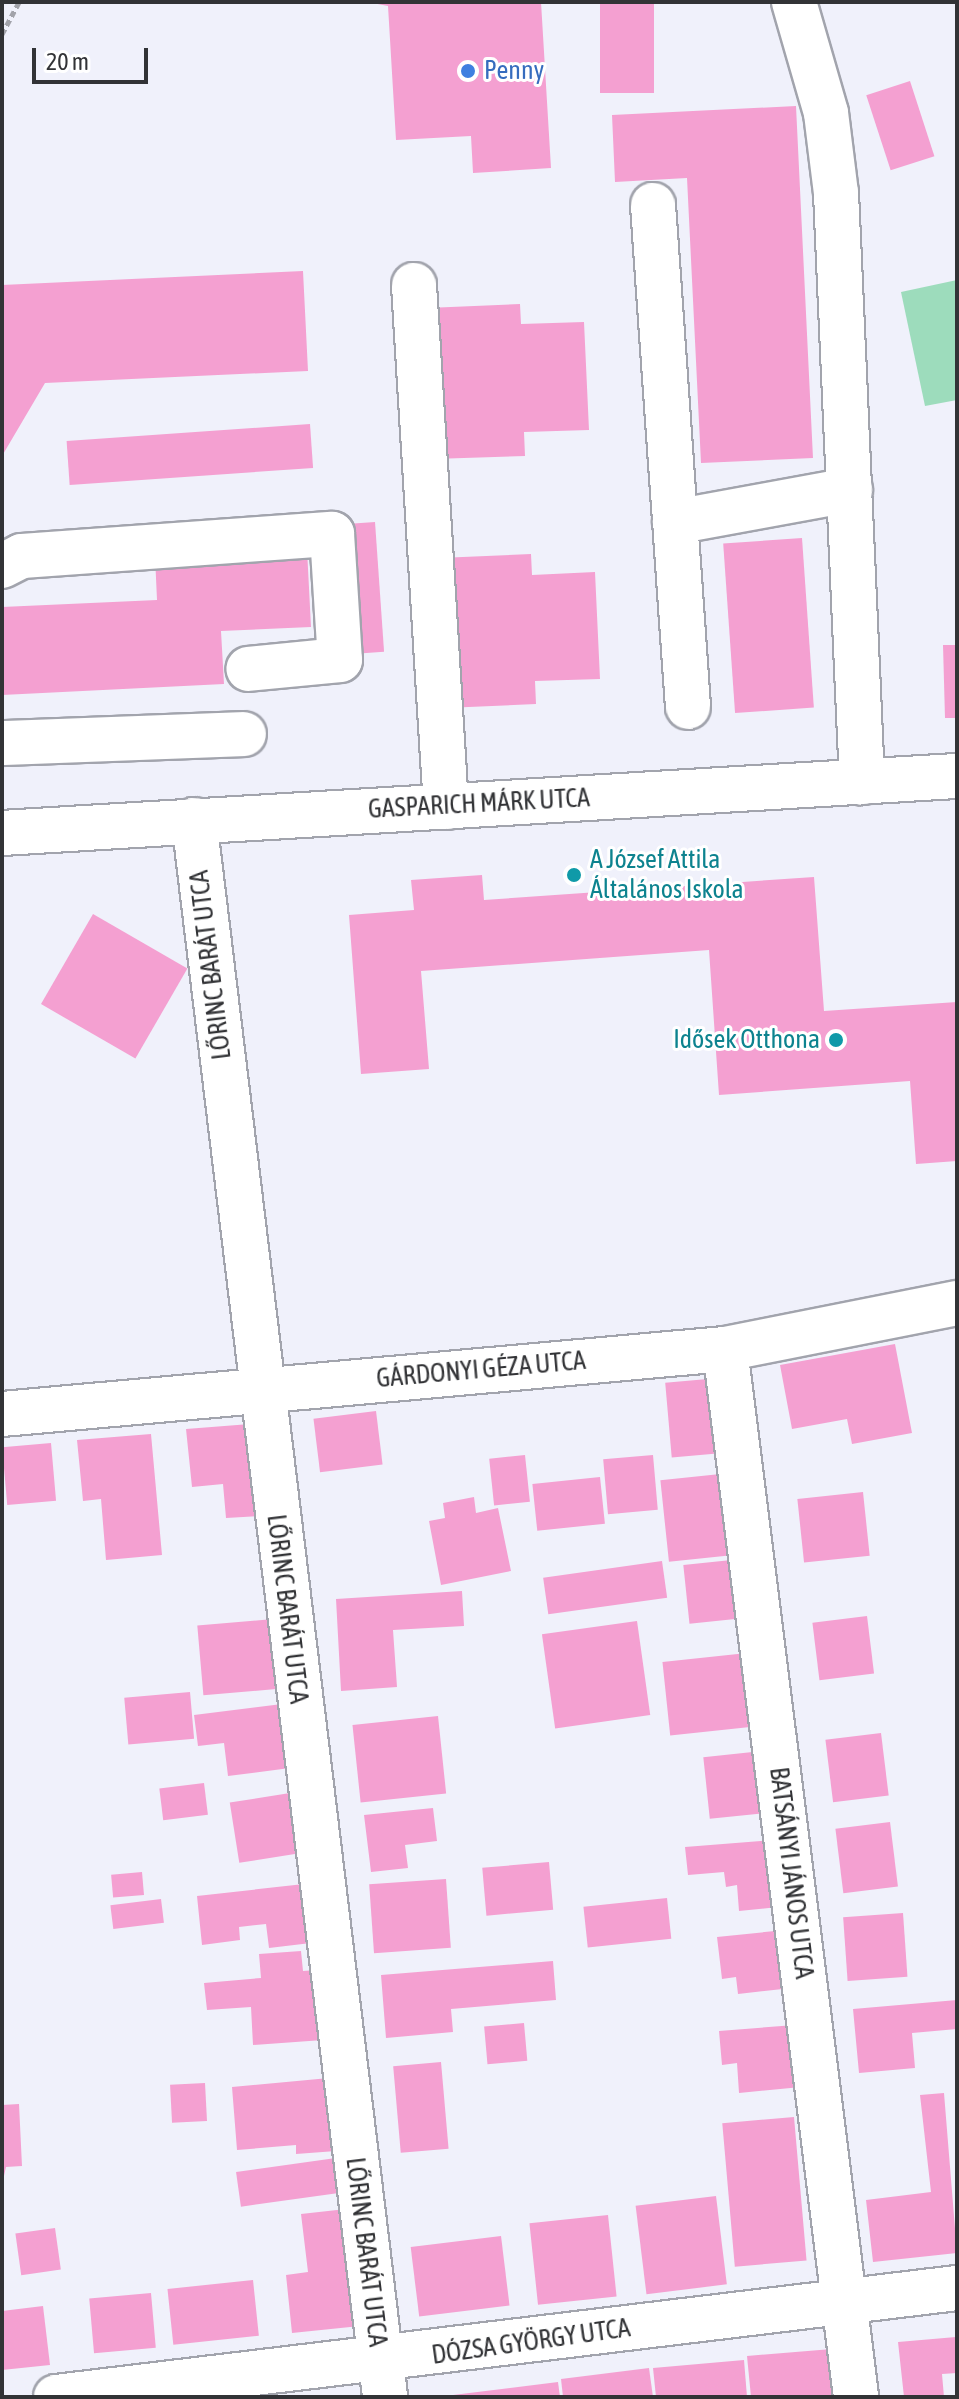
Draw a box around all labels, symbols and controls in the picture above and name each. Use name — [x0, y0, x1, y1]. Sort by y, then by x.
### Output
scale bar — [36, 32, 152, 82]
text: 20 m — [46, 48, 89, 75]
place label: Penny — [484, 55, 544, 87]
marker: Penny — [459, 62, 477, 80]
street label: GASPARICH MÁRK UTCA — [367, 783, 591, 825]
place label: A József Attila Általános Iskola — [590, 844, 744, 906]
marker: A József Attila Általános Iskola — [565, 866, 583, 884]
street label: LŐRINC BARÁT UTCA — [184, 869, 238, 1061]
place label: Idősek Otthona — [673, 1024, 820, 1056]
marker: Idősek Otthona — [827, 1031, 845, 1049]
street label: GÁRDONYI GÉZA UTCA — [375, 1345, 587, 1395]
street label: LŐRINC BARÁT UTCA — [260, 1513, 314, 1705]
street label: BATSÁNYI JÁNOS UTCA — [763, 1765, 819, 1981]
street label: LŐRINC BARÁT UTCA — [339, 2156, 393, 2348]
street label: DÓZSA GYÖRGY UTCA — [430, 2313, 632, 2371]

